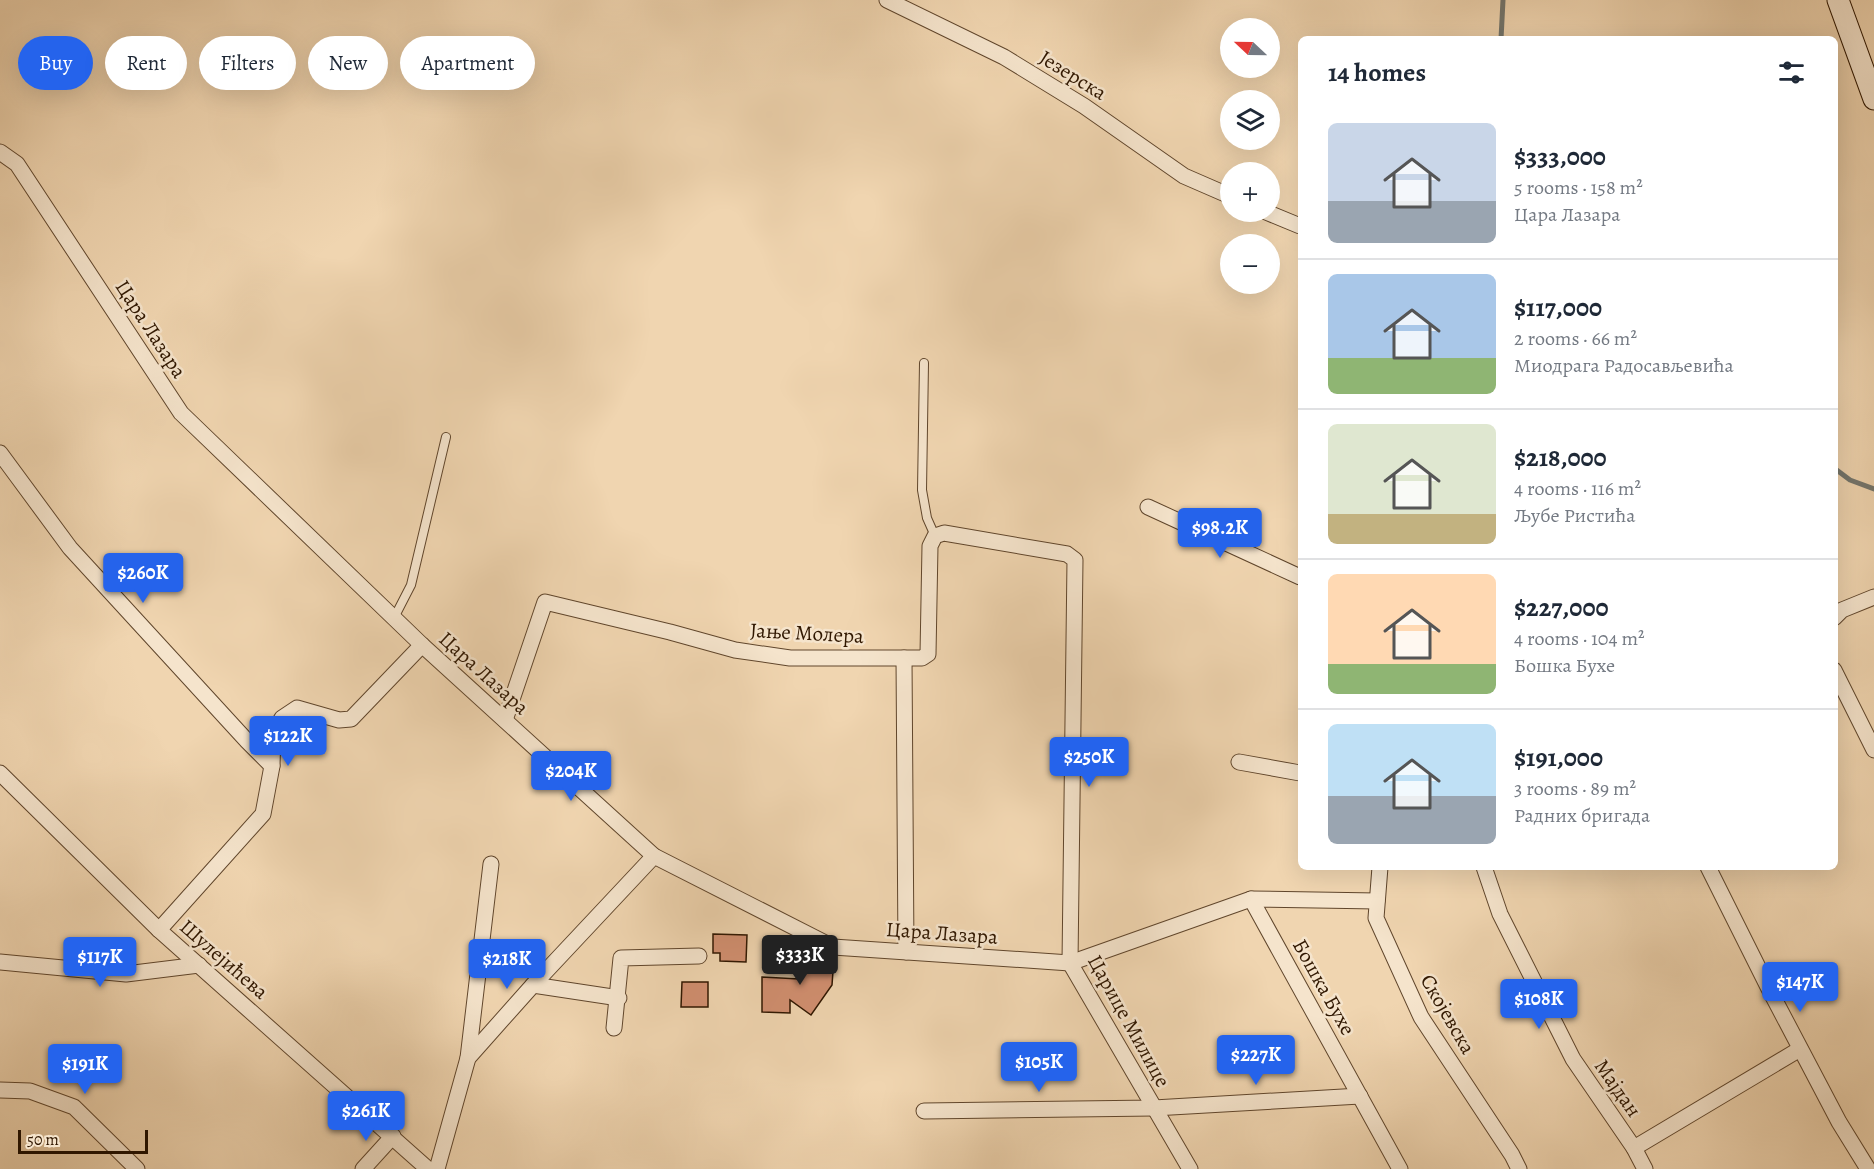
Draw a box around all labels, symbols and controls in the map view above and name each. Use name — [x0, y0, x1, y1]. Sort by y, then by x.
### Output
north arrow — [1220, 18, 1280, 78]
map controls — [1220, 18, 1280, 294]
chip: Buy — [18, 36, 93, 90]
chip: Rent — [105, 36, 187, 90]
chip: Filters — [199, 36, 296, 90]
chip: New — [308, 36, 388, 90]
chip: Apartment — [400, 36, 535, 90]
street label: Језерска — [1034, 43, 1112, 107]
text: 14 homes — [1328, 55, 1426, 90]
icon: filters — [1775, 56, 1808, 89]
button: layers — [1220, 90, 1280, 150]
text: $333,000 — [1514, 139, 1606, 174]
icon: home — [1376, 147, 1448, 219]
button: + — [1220, 162, 1280, 222]
text: 5 rooms · 158 m² — [1514, 174, 1643, 201]
text: Цара Лазара — [1514, 201, 1621, 228]
button: − — [1220, 234, 1280, 294]
street label: Цара Лазара — [109, 274, 193, 384]
text: $117,000 — [1514, 290, 1602, 325]
icon: home — [1376, 298, 1448, 370]
text: 2 rooms · 66 m² — [1514, 325, 1637, 352]
text: Миодрага Радосављевића — [1514, 352, 1734, 379]
text: $218,000 — [1514, 440, 1607, 475]
icon: home — [1376, 448, 1448, 520]
text: 4 rooms · 116 m² — [1514, 475, 1641, 502]
text: Љубе Ристића — [1514, 502, 1635, 529]
pin: $98.2K — [1171, 508, 1269, 559]
text: $98.2K — [1192, 514, 1248, 541]
pin: $260K — [101, 553, 185, 604]
text: $260K — [117, 559, 169, 586]
text: $227,000 — [1514, 590, 1609, 625]
icon: home — [1376, 598, 1448, 670]
street label: Јање Молера — [749, 616, 865, 650]
street label: Цара Лазара — [433, 625, 535, 721]
text: 4 rooms · 104 m² — [1514, 625, 1645, 652]
text: Бошка Бухе — [1514, 652, 1615, 679]
pin: $122K — [246, 716, 330, 767]
text: $122K — [264, 722, 312, 749]
pin: $250K — [1047, 737, 1131, 788]
text: $191,000 — [1514, 740, 1603, 775]
text: $250K — [1064, 743, 1114, 770]
icon: home — [1376, 748, 1448, 820]
pin: $204K — [529, 751, 613, 802]
text: $204K — [545, 757, 597, 784]
text: 3 rooms · 89 m² — [1514, 775, 1636, 802]
text: Радних бригада — [1514, 802, 1650, 829]
street label: Шулејићева — [174, 913, 275, 1006]
street label: Цара Лазара — [885, 915, 999, 951]
street label: Бошка Бухе — [1286, 934, 1362, 1040]
pin: $333K — [758, 935, 842, 986]
pin: $117K — [58, 937, 142, 988]
pin: $218K — [465, 939, 549, 990]
text: $333K — [776, 941, 824, 968]
text: $117K — [77, 943, 123, 970]
text: $218K — [483, 945, 531, 972]
street label: Царице Милице — [1081, 950, 1177, 1092]
pin: $147K — [1758, 962, 1842, 1013]
text: $147K — [1776, 968, 1824, 995]
street label: Скојевска — [1414, 969, 1482, 1059]
pin: $108K — [1497, 979, 1581, 1030]
text: $108K — [1514, 985, 1564, 1012]
pin: $227K — [1214, 1035, 1298, 1086]
text: $227K — [1231, 1041, 1281, 1068]
pin: $105K — [997, 1042, 1081, 1093]
pin: $191K — [43, 1044, 127, 1095]
text: $105K — [1015, 1048, 1063, 1075]
text: $191K — [62, 1050, 108, 1077]
street label: Мајдан — [1588, 1053, 1648, 1123]
pin: $261K — [324, 1091, 408, 1142]
text: $261K — [342, 1097, 390, 1124]
scale bar — [18, 1127, 148, 1154]
text: 50 m — [27, 1129, 59, 1151]

